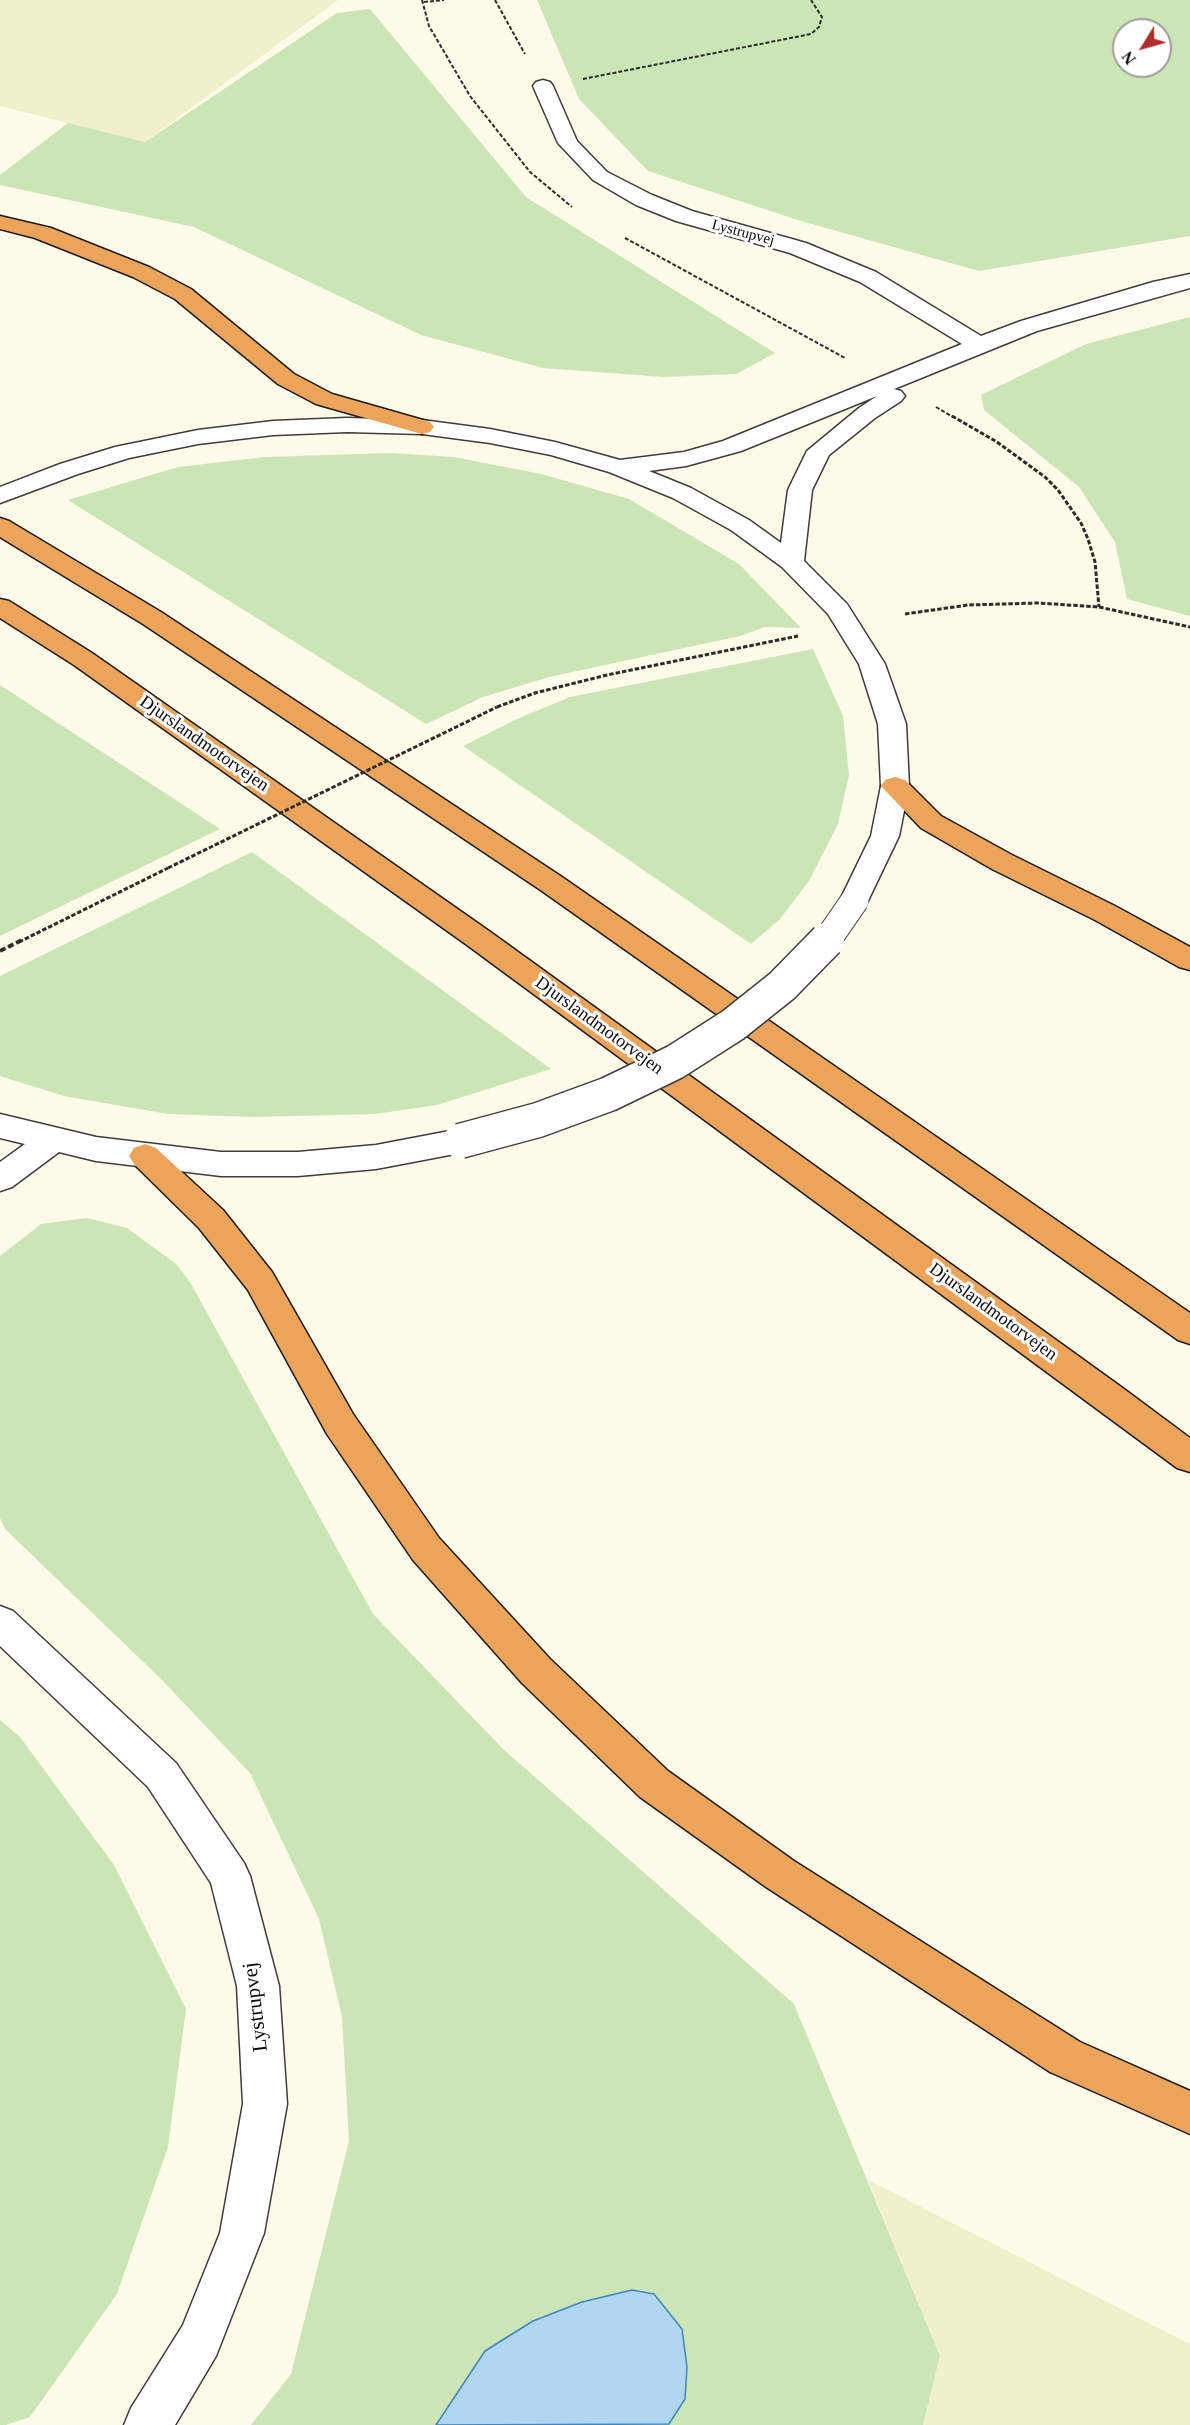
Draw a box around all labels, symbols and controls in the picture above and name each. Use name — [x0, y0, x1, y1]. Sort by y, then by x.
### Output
north arrow — [1112, 18, 1172, 78]
text: N — [1119, 48, 1139, 68]
street label: Lystrupvej — [710, 216, 776, 250]
street label: Djurslandmotorvejen — [135, 691, 273, 797]
street label: Djurslandmotorvejen — [531, 972, 667, 1080]
street label: Djurslandmotorvejen — [925, 1258, 1061, 1366]
street label: Lystrupvej — [238, 1961, 274, 2053]

